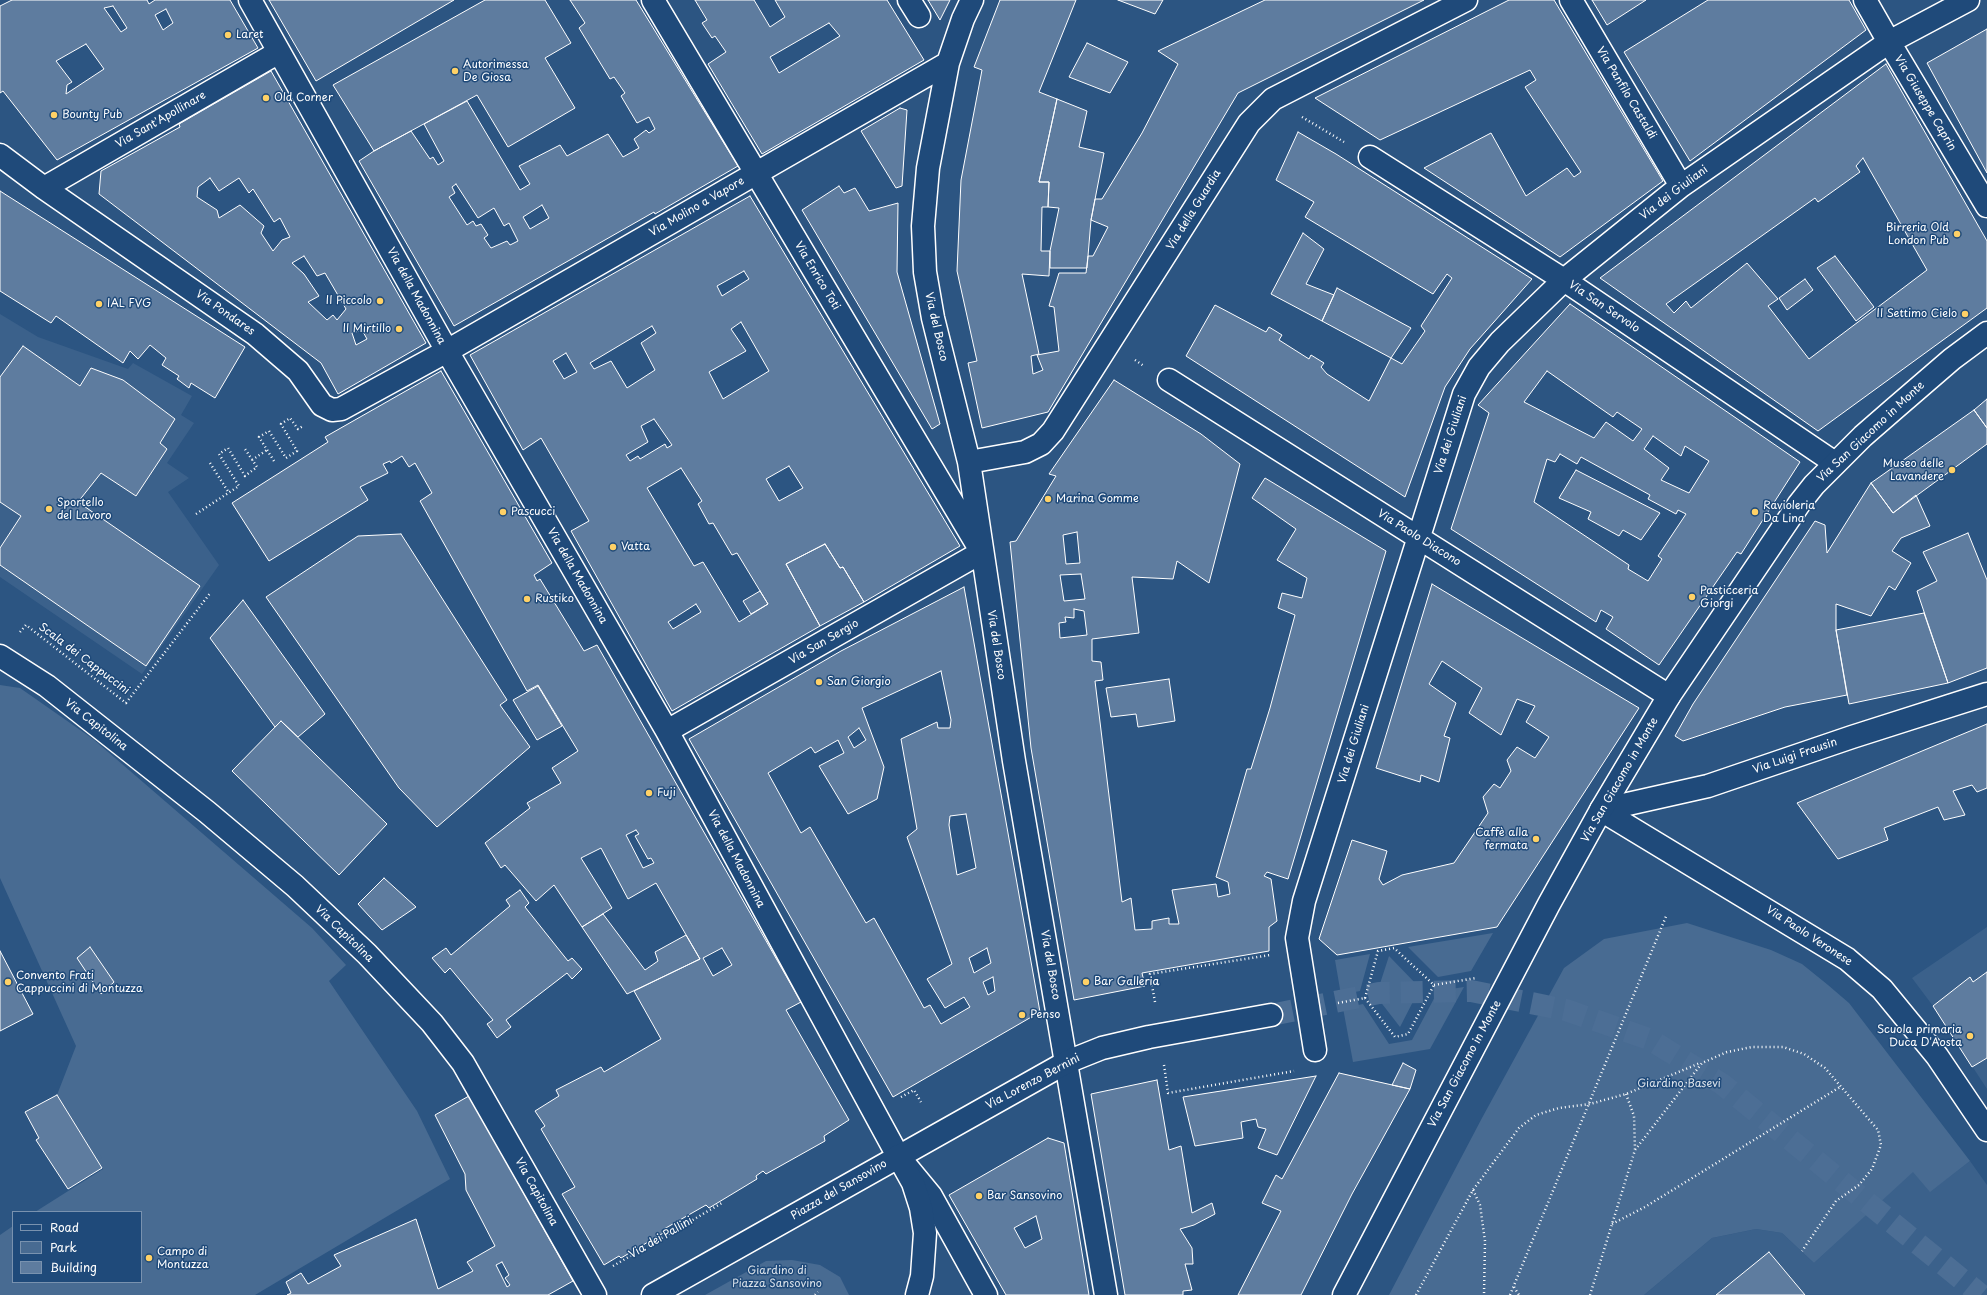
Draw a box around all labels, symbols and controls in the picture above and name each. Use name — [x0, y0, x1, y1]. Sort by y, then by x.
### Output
place label: Laret — [236, 28, 264, 42]
marker: Laret — [223, 30, 233, 40]
street label: Via Panfilo Castaldi — [1593, 44, 1659, 142]
street label: Via Giuseppe Caprin — [1891, 53, 1959, 153]
place label: Autorimessa De Giosa — [463, 58, 529, 84]
marker: Autorimessa De Giosa — [450, 66, 460, 76]
street label: Via Sant'Apollinare — [114, 89, 208, 151]
place label: Old Corner — [274, 91, 333, 105]
marker: Old Corner — [261, 93, 271, 103]
place label: Bounty Pub — [62, 108, 122, 122]
marker: Bounty Pub — [49, 110, 59, 120]
street label: Via dei Giuliani — [1637, 163, 1711, 223]
street label: Via della Guardia — [1164, 167, 1224, 253]
street label: Via Molino a Vapore — [647, 174, 747, 240]
place label: Birreria Old London Pub — [1886, 221, 1949, 247]
marker: Birreria Old London Pub — [1952, 229, 1962, 239]
street label: Via Enrico Toti — [791, 239, 843, 313]
street label: Via della Madonnina — [384, 245, 448, 347]
street label: Via San Servolo — [1566, 278, 1642, 336]
street label: Via Pondares — [193, 288, 257, 338]
street label: Via del Bosco — [922, 291, 950, 363]
place label: Il Piccolo — [326, 294, 372, 308]
marker: Il Piccolo — [375, 296, 385, 306]
place label: IAL FVG — [107, 297, 151, 311]
marker: IAL FVG — [94, 299, 104, 309]
place label: Il Settimo Cielo — [1877, 307, 1957, 321]
marker: Il Settimo Cielo — [1960, 309, 1970, 319]
place label: Il Mirtillo — [343, 322, 391, 336]
marker: Il Mirtillo — [394, 324, 404, 334]
street label: Via San Giacomo in Monte — [1815, 379, 1927, 485]
street label: Via dei Giuliani — [1432, 394, 1470, 476]
place label: Museo delle Lavandere — [1883, 457, 1944, 483]
marker: Museo delle Lavandere — [1947, 465, 1957, 475]
place label: Marina Gomme — [1056, 492, 1139, 506]
marker: Marina Gomme — [1043, 494, 1053, 504]
place label: Sportello del Lavoro — [57, 496, 111, 522]
place label: Ravioleria Da Lina — [1763, 499, 1815, 525]
marker: Sportello del Lavoro — [44, 504, 54, 514]
place label: Pascucci — [511, 505, 555, 519]
marker: Pascucci — [498, 507, 508, 517]
street label: Via Paolo Diacono — [1375, 507, 1463, 569]
marker: Ravioleria Da Lina — [1750, 507, 1760, 517]
street label: Via della Madonnina — [544, 526, 610, 626]
place label: Vatta — [621, 540, 650, 554]
marker: Vatta — [608, 542, 618, 552]
place label: Pasticceria Giorgi — [1700, 584, 1758, 610]
place label: Rustiko — [535, 592, 574, 606]
marker: Pasticceria Giorgi — [1687, 592, 1697, 602]
marker: Rustiko — [522, 594, 532, 604]
street label: Via del Bosco — [984, 609, 1008, 681]
street label: Via San Sergio — [787, 617, 861, 667]
street label: Scala dei Cappuccini — [36, 620, 132, 698]
place label: San Giorgio — [827, 675, 891, 689]
marker: San Giorgio — [814, 677, 824, 687]
street label: Via Capitolina — [62, 696, 130, 754]
street label: Via dei Giuliani — [1336, 703, 1372, 785]
street label: Via San Giacomo in Monte — [1579, 715, 1661, 845]
street label: Via Luigi Frausin — [1751, 735, 1839, 777]
place label: Fuji — [657, 786, 676, 800]
marker: Fuji — [644, 788, 654, 798]
street label: Via della Madonnina — [705, 808, 767, 910]
place label: Caffè alla fermata — [1475, 826, 1528, 852]
marker: Caffè alla fermata — [1531, 834, 1541, 844]
street label: Via Capitolina — [312, 903, 376, 965]
street label: Via Paolo Veronese — [1764, 903, 1854, 969]
street label: Via del Bosco — [1037, 929, 1063, 1001]
place label: Convento Frati Cappuccini di Montuzza — [16, 969, 143, 995]
place label: Bar Galleria — [1094, 975, 1159, 989]
marker: Convento Frati Cappuccini di Montuzza — [3, 977, 13, 987]
marker: Bar Galleria — [1081, 977, 1091, 987]
street label: Via San Giacomo in Monte — [1426, 998, 1504, 1130]
place label: Penso — [1030, 1008, 1060, 1022]
marker: Penso — [1017, 1010, 1027, 1020]
place label: Scuola primaria Duca D'Aosta — [1877, 1023, 1962, 1049]
marker: Scuola primaria Duca D'Aosta — [1965, 1031, 1975, 1041]
street label: Via Lorenzo Bernini — [984, 1052, 1082, 1112]
park label: Giardino Basevi — [1637, 1077, 1721, 1091]
street label: Via Capitolina — [512, 1156, 560, 1228]
street label: Piazza del Sansovino — [789, 1157, 889, 1223]
place label: Bar Sansovino — [987, 1189, 1062, 1203]
marker: Bar Sansovino — [974, 1191, 984, 1201]
legend — [12, 1211, 142, 1283]
street label: Via dei Pallini — [627, 1214, 695, 1262]
text: Road — [50, 1218, 79, 1236]
text: Park — [50, 1238, 77, 1256]
place label: Campo di Montuzza — [157, 1245, 209, 1271]
marker: Campo di Montuzza — [144, 1253, 154, 1263]
text: Building — [50, 1258, 97, 1276]
park label: Giardino di Piazza Sansovino — [732, 1264, 822, 1290]

